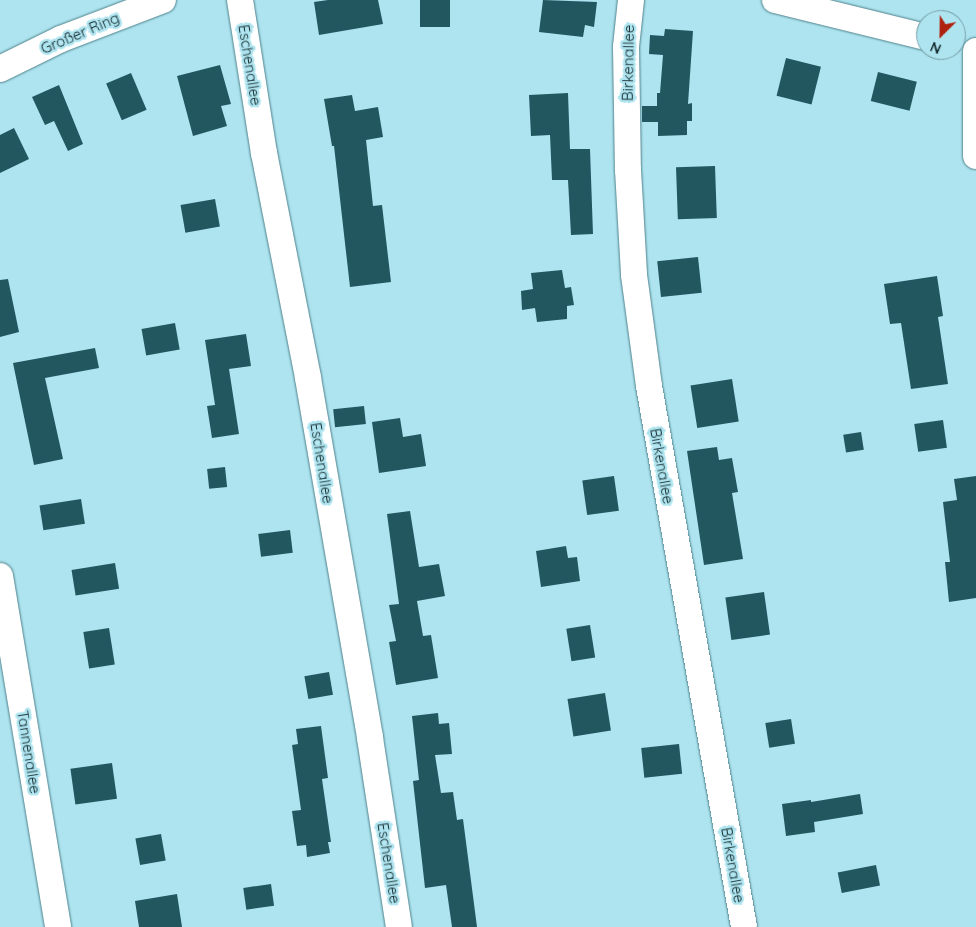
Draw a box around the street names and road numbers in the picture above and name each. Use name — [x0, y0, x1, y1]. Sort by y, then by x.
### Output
street label: Großer Ring — [38, 8, 122, 58]
street label: Eschenallee — [235, 23, 265, 107]
street label: Birkenallee — [618, 25, 638, 101]
street label: Eschenallee — [307, 421, 337, 505]
street label: Birkenallee — [647, 427, 677, 505]
street label: Tannenallee — [14, 709, 44, 795]
street label: Eschenallee — [374, 821, 404, 905]
street label: Birkenallee — [718, 826, 748, 904]

